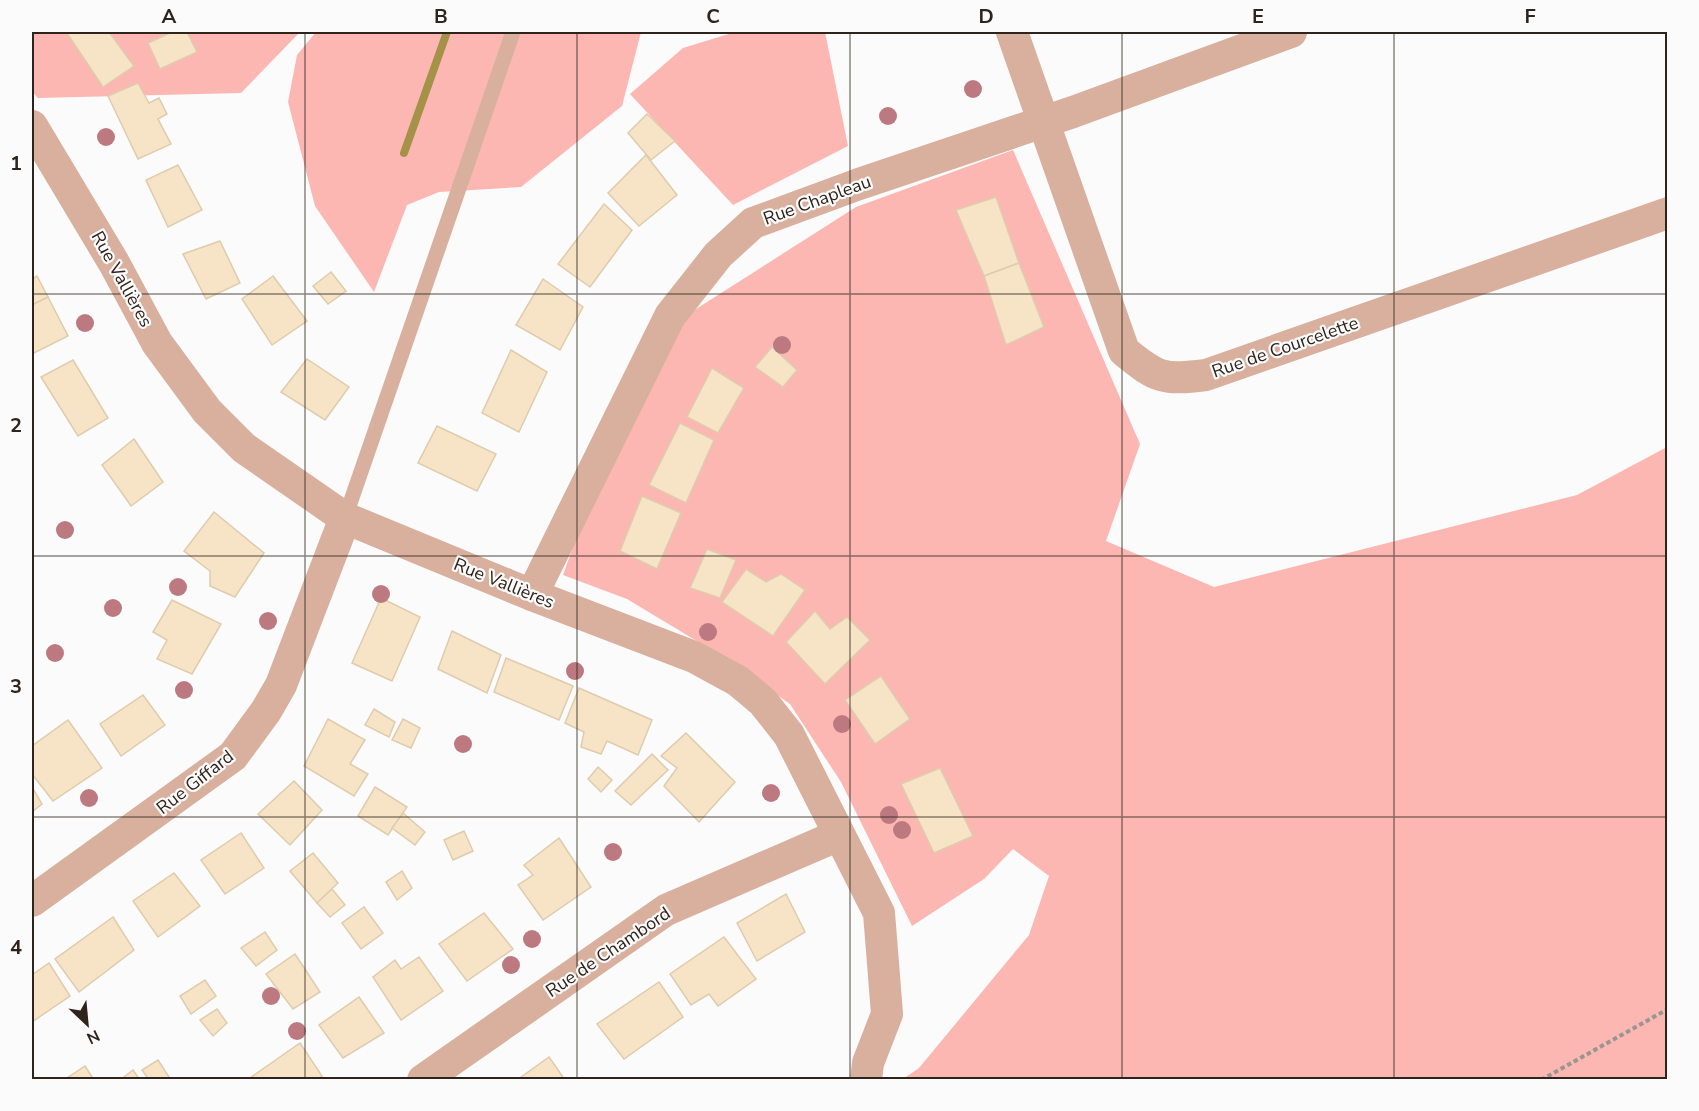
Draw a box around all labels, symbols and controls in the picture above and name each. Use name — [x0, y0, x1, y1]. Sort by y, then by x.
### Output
text: A — [162, 3, 177, 30]
text: B — [434, 3, 448, 30]
text: C — [706, 3, 720, 30]
text: D — [978, 3, 994, 30]
text: E — [1252, 3, 1264, 30]
text: F — [1524, 3, 1536, 30]
text: 1 — [10, 150, 22, 177]
street label: Rue Chapleau — [760, 169, 874, 231]
street label: Rue Vallières — [86, 227, 158, 331]
street label: Rue de Courcelette — [1209, 311, 1361, 383]
text: 2 — [10, 412, 22, 439]
street label: Rue Vallières — [450, 552, 558, 614]
text: 3 — [10, 673, 22, 700]
street label: Rue Giffard — [152, 744, 238, 820]
street label: Rue de Chambord — [541, 901, 675, 1003]
text: 4 — [10, 934, 22, 961]
north arrow — [57, 994, 117, 1054]
text: N — [83, 1024, 103, 1049]

